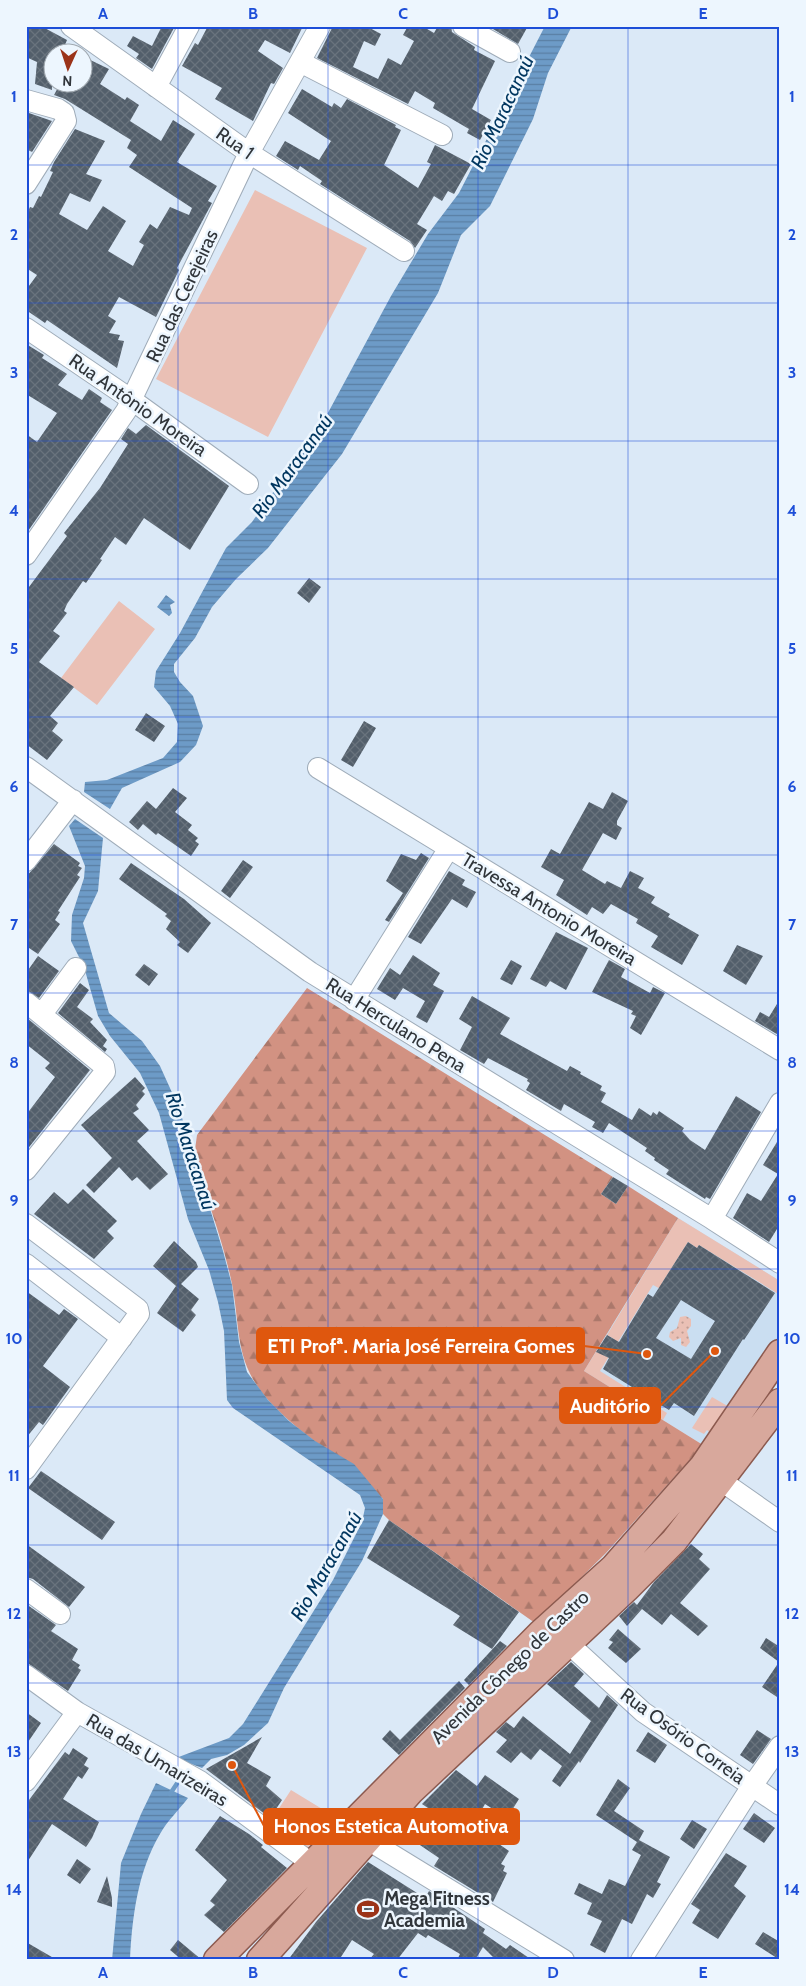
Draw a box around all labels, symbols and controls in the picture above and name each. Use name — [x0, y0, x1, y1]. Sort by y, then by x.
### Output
text: A — [98, 4, 108, 23]
text: B — [248, 4, 258, 23]
text: C — [398, 4, 408, 23]
text: D — [547, 4, 559, 23]
text: E — [698, 4, 708, 23]
north arrow — [42, 42, 92, 92]
water label: Rio Maracanaú — [465, 51, 539, 172]
text: N — [62, 72, 73, 90]
text: 1 — [11, 87, 17, 106]
text: 1 — [789, 87, 795, 106]
street label: Rua 1 — [212, 122, 258, 164]
text: 2 — [10, 225, 18, 244]
text: 2 — [788, 225, 796, 244]
street label: Rua das Cerejeiras — [141, 226, 223, 366]
street label: Rua Antônio Moreira — [65, 349, 211, 461]
text: 3 — [10, 363, 18, 382]
text: 3 — [788, 363, 796, 382]
water label: Rio Maracanaú — [246, 409, 338, 522]
text: 4 — [9, 501, 19, 520]
text: 4 — [787, 501, 797, 520]
text: 5 — [10, 639, 18, 658]
text: 5 — [788, 639, 796, 658]
text: 6 — [10, 777, 19, 796]
text: 6 — [788, 777, 797, 796]
street label: Travessa Antonio Moreira — [458, 848, 640, 970]
text: 7 — [10, 915, 19, 934]
text: 7 — [788, 915, 797, 934]
street label: Rua Herculano Pena — [322, 973, 470, 1077]
text: 8 — [9, 1053, 19, 1072]
text: 8 — [787, 1053, 797, 1072]
water label: Rio Maracanaú — [161, 1089, 221, 1213]
text: 9 — [10, 1191, 19, 1210]
text: 9 — [788, 1191, 797, 1210]
callout: ETI Profª. Maria José Ferreira Gomes — [257, 1328, 584, 1363]
text: 10 — [5, 1329, 23, 1348]
text: 10 — [783, 1329, 801, 1348]
text: ETI Profª. Maria José Ferreira Gomes — [267, 1334, 575, 1358]
callout: Auditório — [560, 1388, 660, 1423]
text: Auditório — [570, 1394, 650, 1418]
text: 11 — [8, 1466, 20, 1485]
text: 11 — [786, 1466, 798, 1485]
water label: Rio Maracanaú — [285, 1507, 367, 1625]
street label: Avenida Cônego de Castro — [426, 1586, 594, 1748]
text: 12 — [7, 1604, 21, 1623]
text: 12 — [785, 1604, 799, 1623]
street label: Rua Osório Correia — [616, 1683, 750, 1789]
street label: Rua das Umarizeiras — [82, 1709, 232, 1811]
text: 13 — [7, 1742, 21, 1761]
text: 13 — [785, 1742, 799, 1761]
callout: Honos Estetica Automotiva — [264, 1809, 519, 1844]
text: Honos Estetica Automotiva — [274, 1814, 509, 1838]
text: 14 — [6, 1880, 22, 1899]
text: 14 — [784, 1880, 800, 1899]
place label: Mega Fitness Academia — [384, 1887, 490, 1932]
sports icon: Mega Fitness Academia — [355, 1896, 381, 1922]
text: A — [98, 1963, 108, 1982]
text: B — [248, 1963, 258, 1982]
text: C — [398, 1963, 408, 1982]
text: D — [547, 1963, 559, 1982]
text: E — [698, 1963, 708, 1982]

